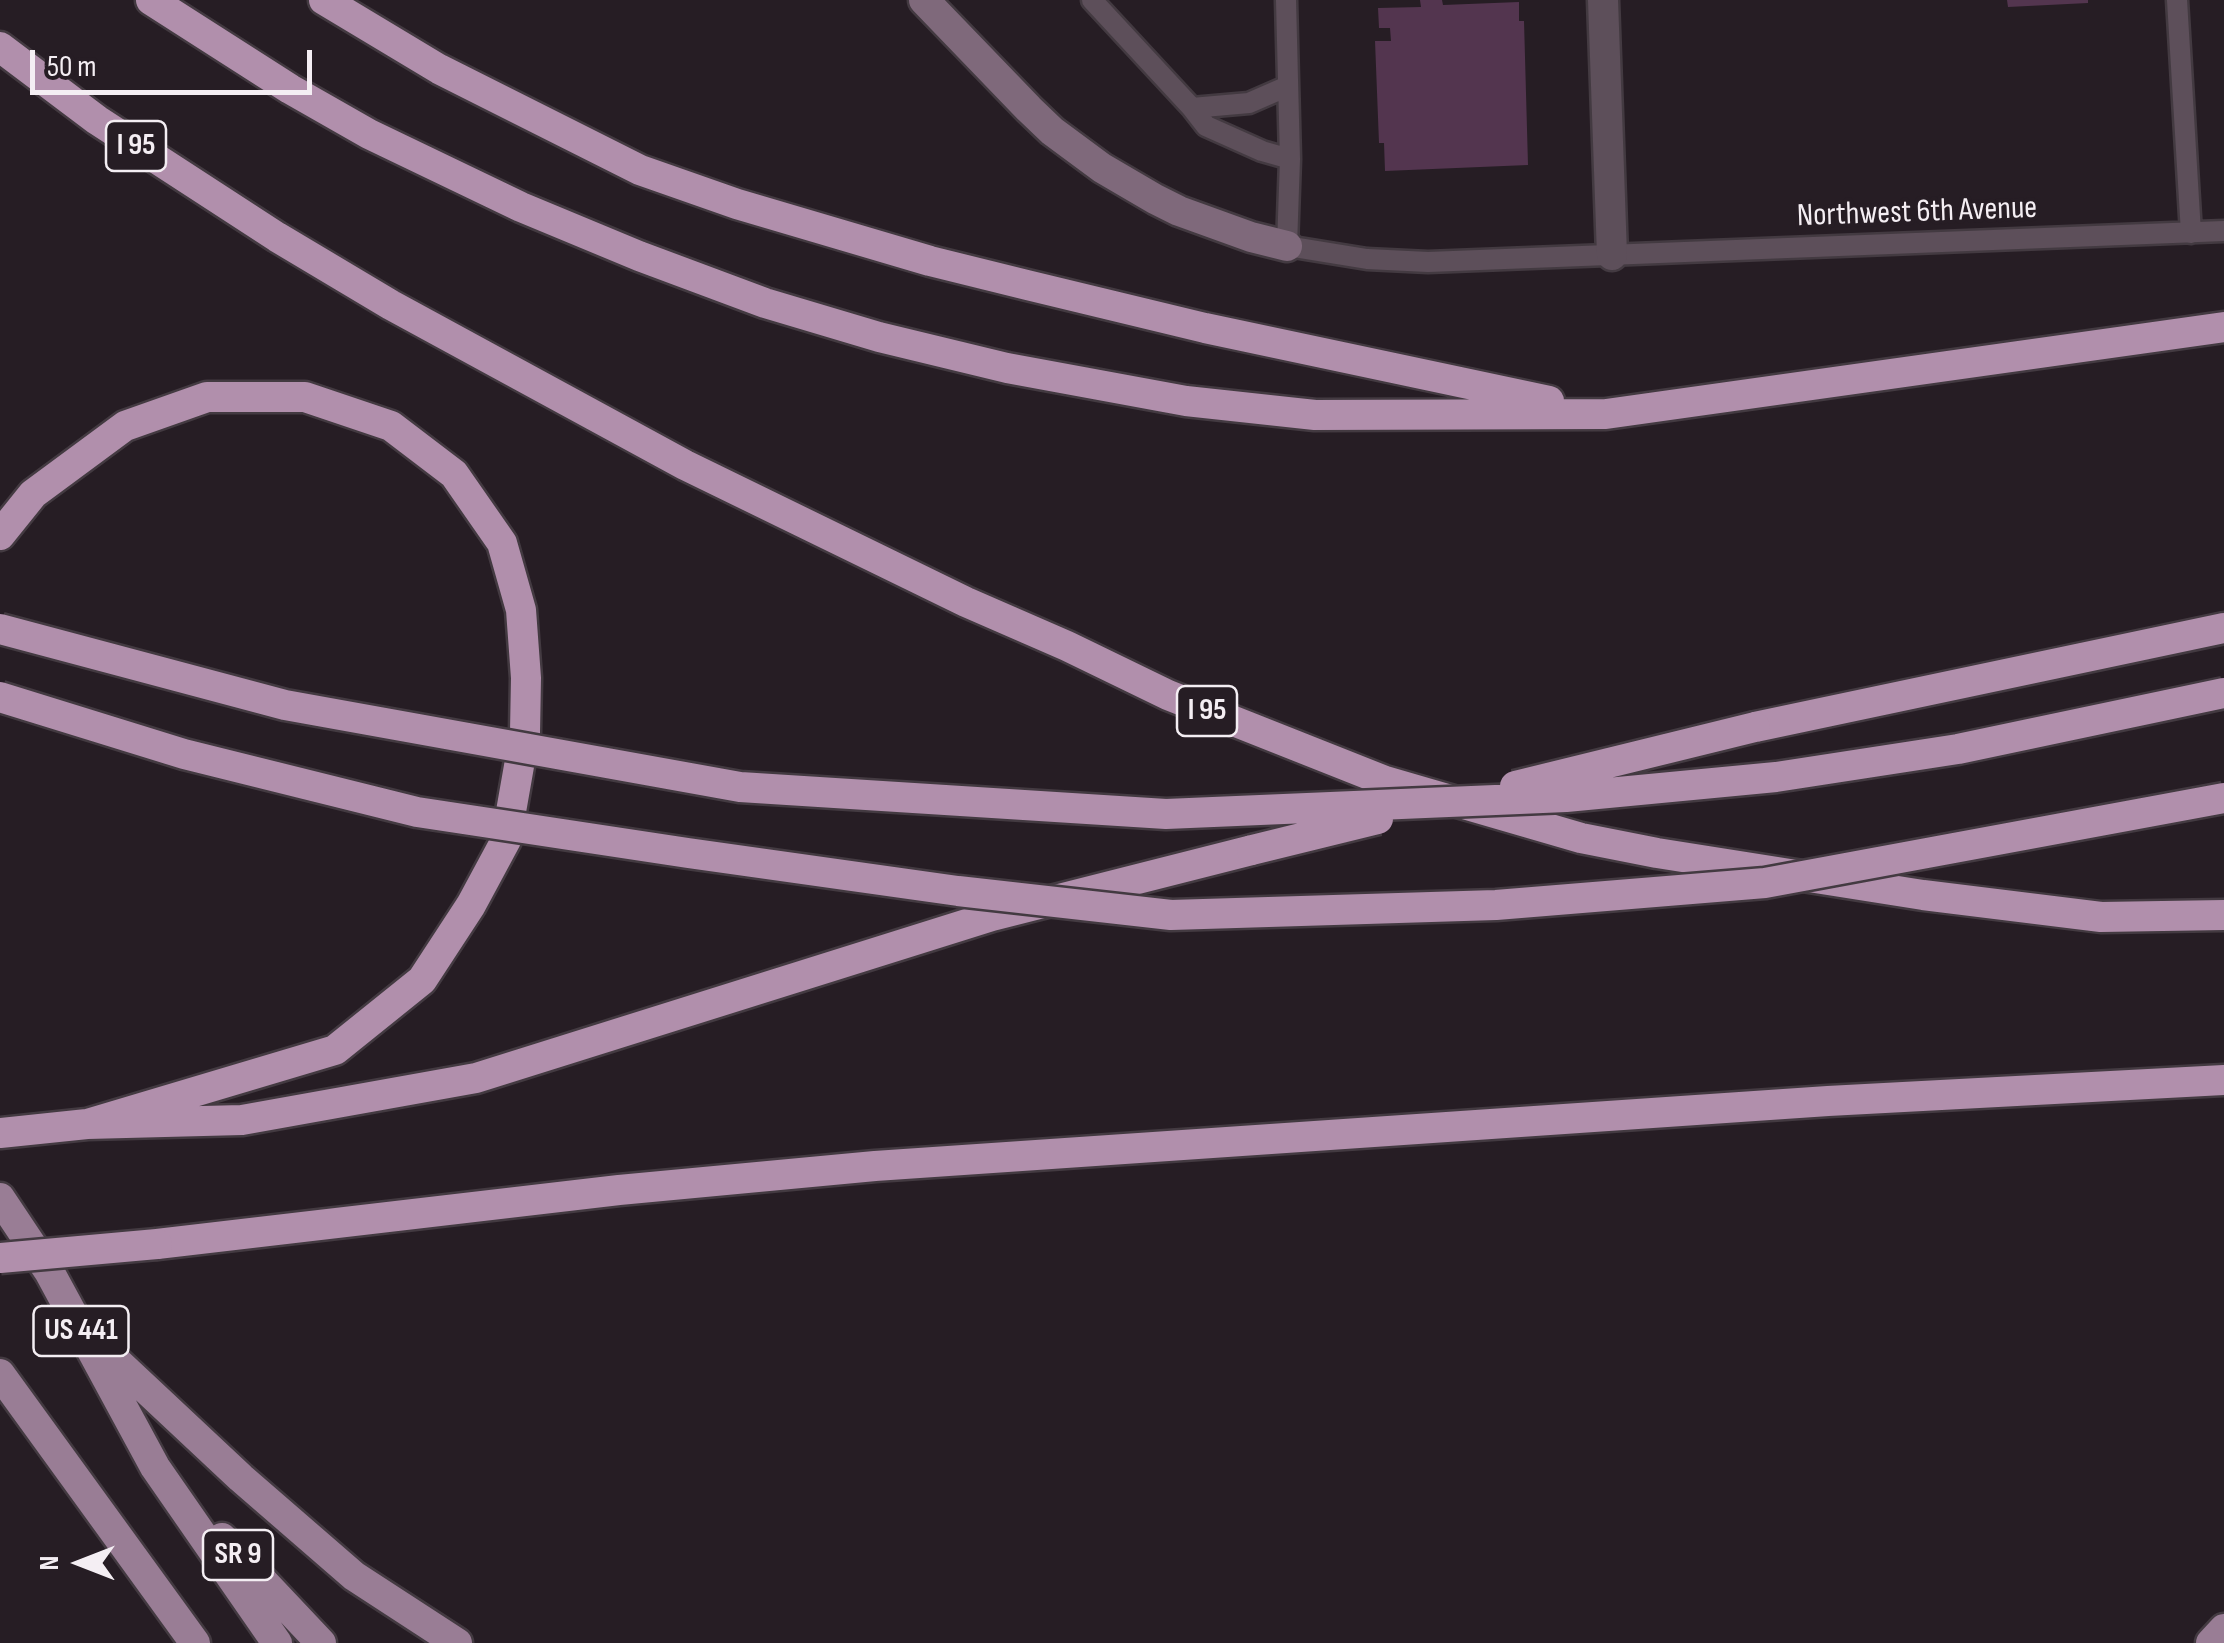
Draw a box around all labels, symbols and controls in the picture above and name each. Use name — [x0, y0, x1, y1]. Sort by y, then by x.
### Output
scale bar — [35, 30, 318, 92]
text: 50 m — [47, 49, 96, 85]
road number: I 95 — [106, 121, 166, 171]
street label: Northwest 6th Avenue — [1796, 190, 2038, 236]
road number: I 95 — [1177, 686, 1237, 736]
road number: US 441 — [34, 1306, 128, 1356]
north arrow — [30, 1513, 130, 1613]
road number: SR 9 — [203, 1530, 273, 1580]
text: N — [33, 1556, 66, 1570]

